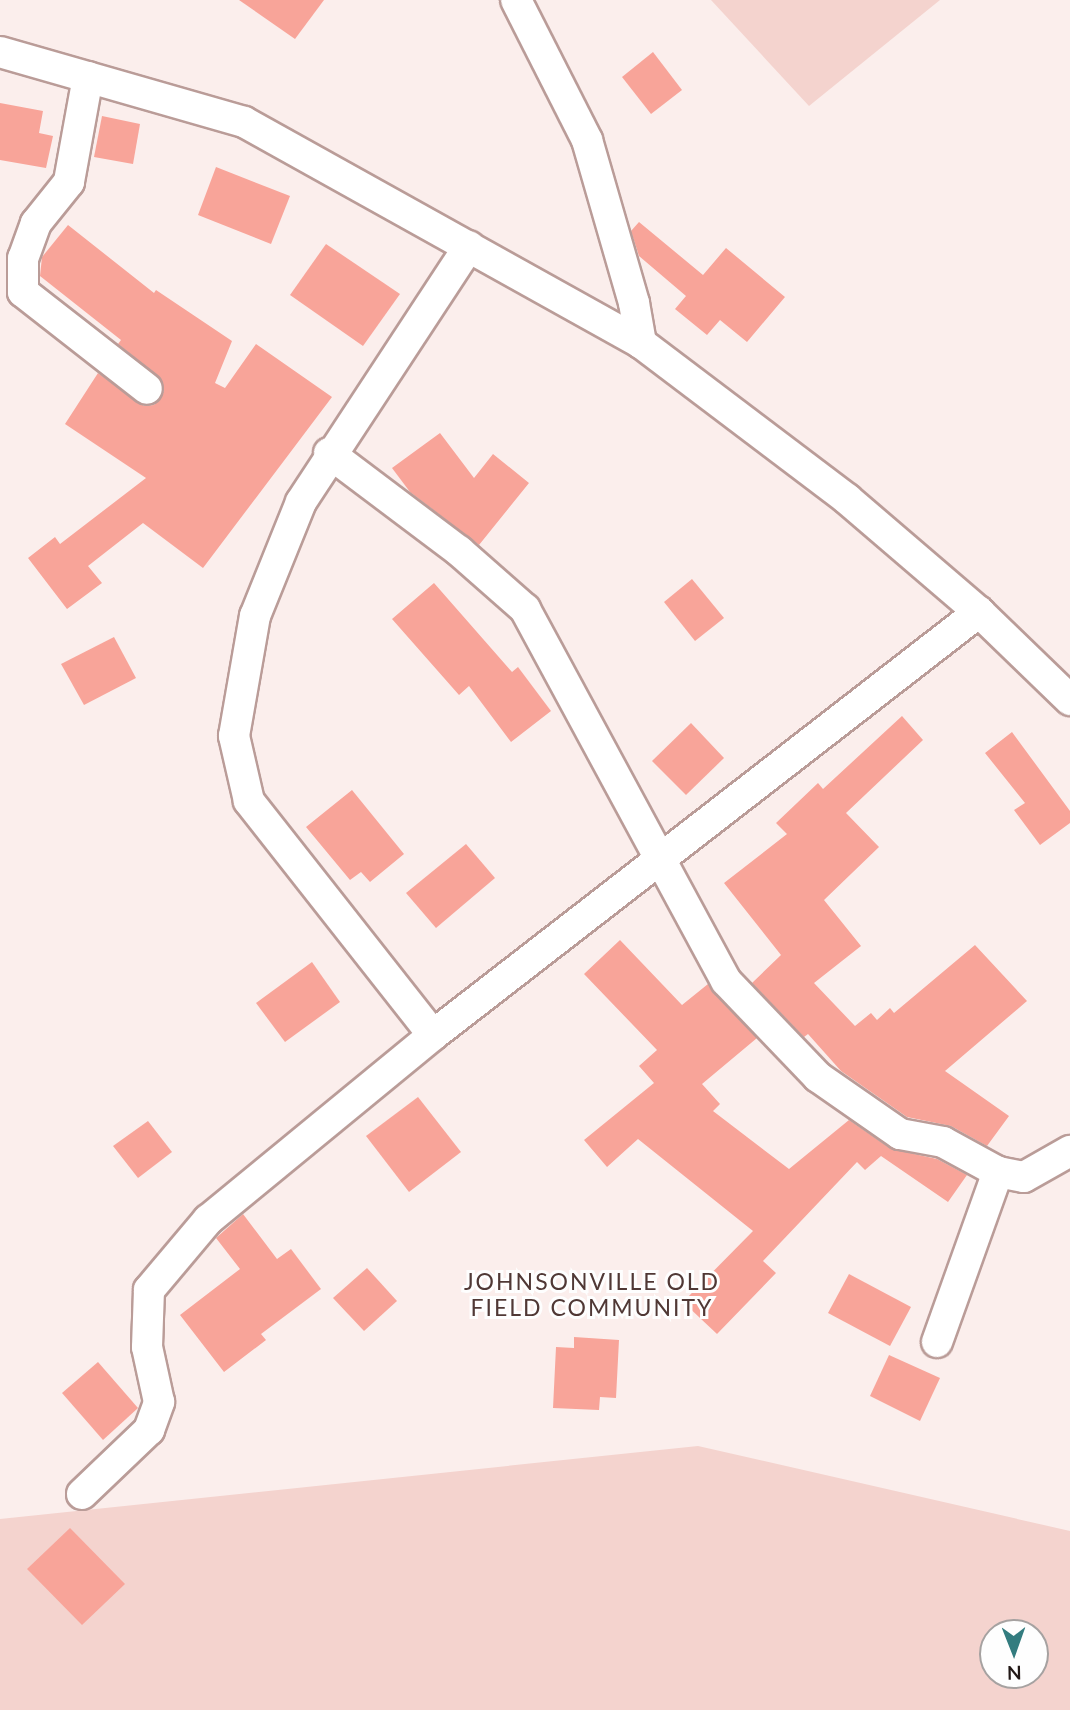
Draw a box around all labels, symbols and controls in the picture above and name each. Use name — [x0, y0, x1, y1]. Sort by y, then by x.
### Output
district label: JOHNSONVILLE OLD FIELD COMMUNITY — [466, 1267, 718, 1321]
north arrow — [979, 1619, 1049, 1689]
text: N — [1007, 1662, 1022, 1685]

